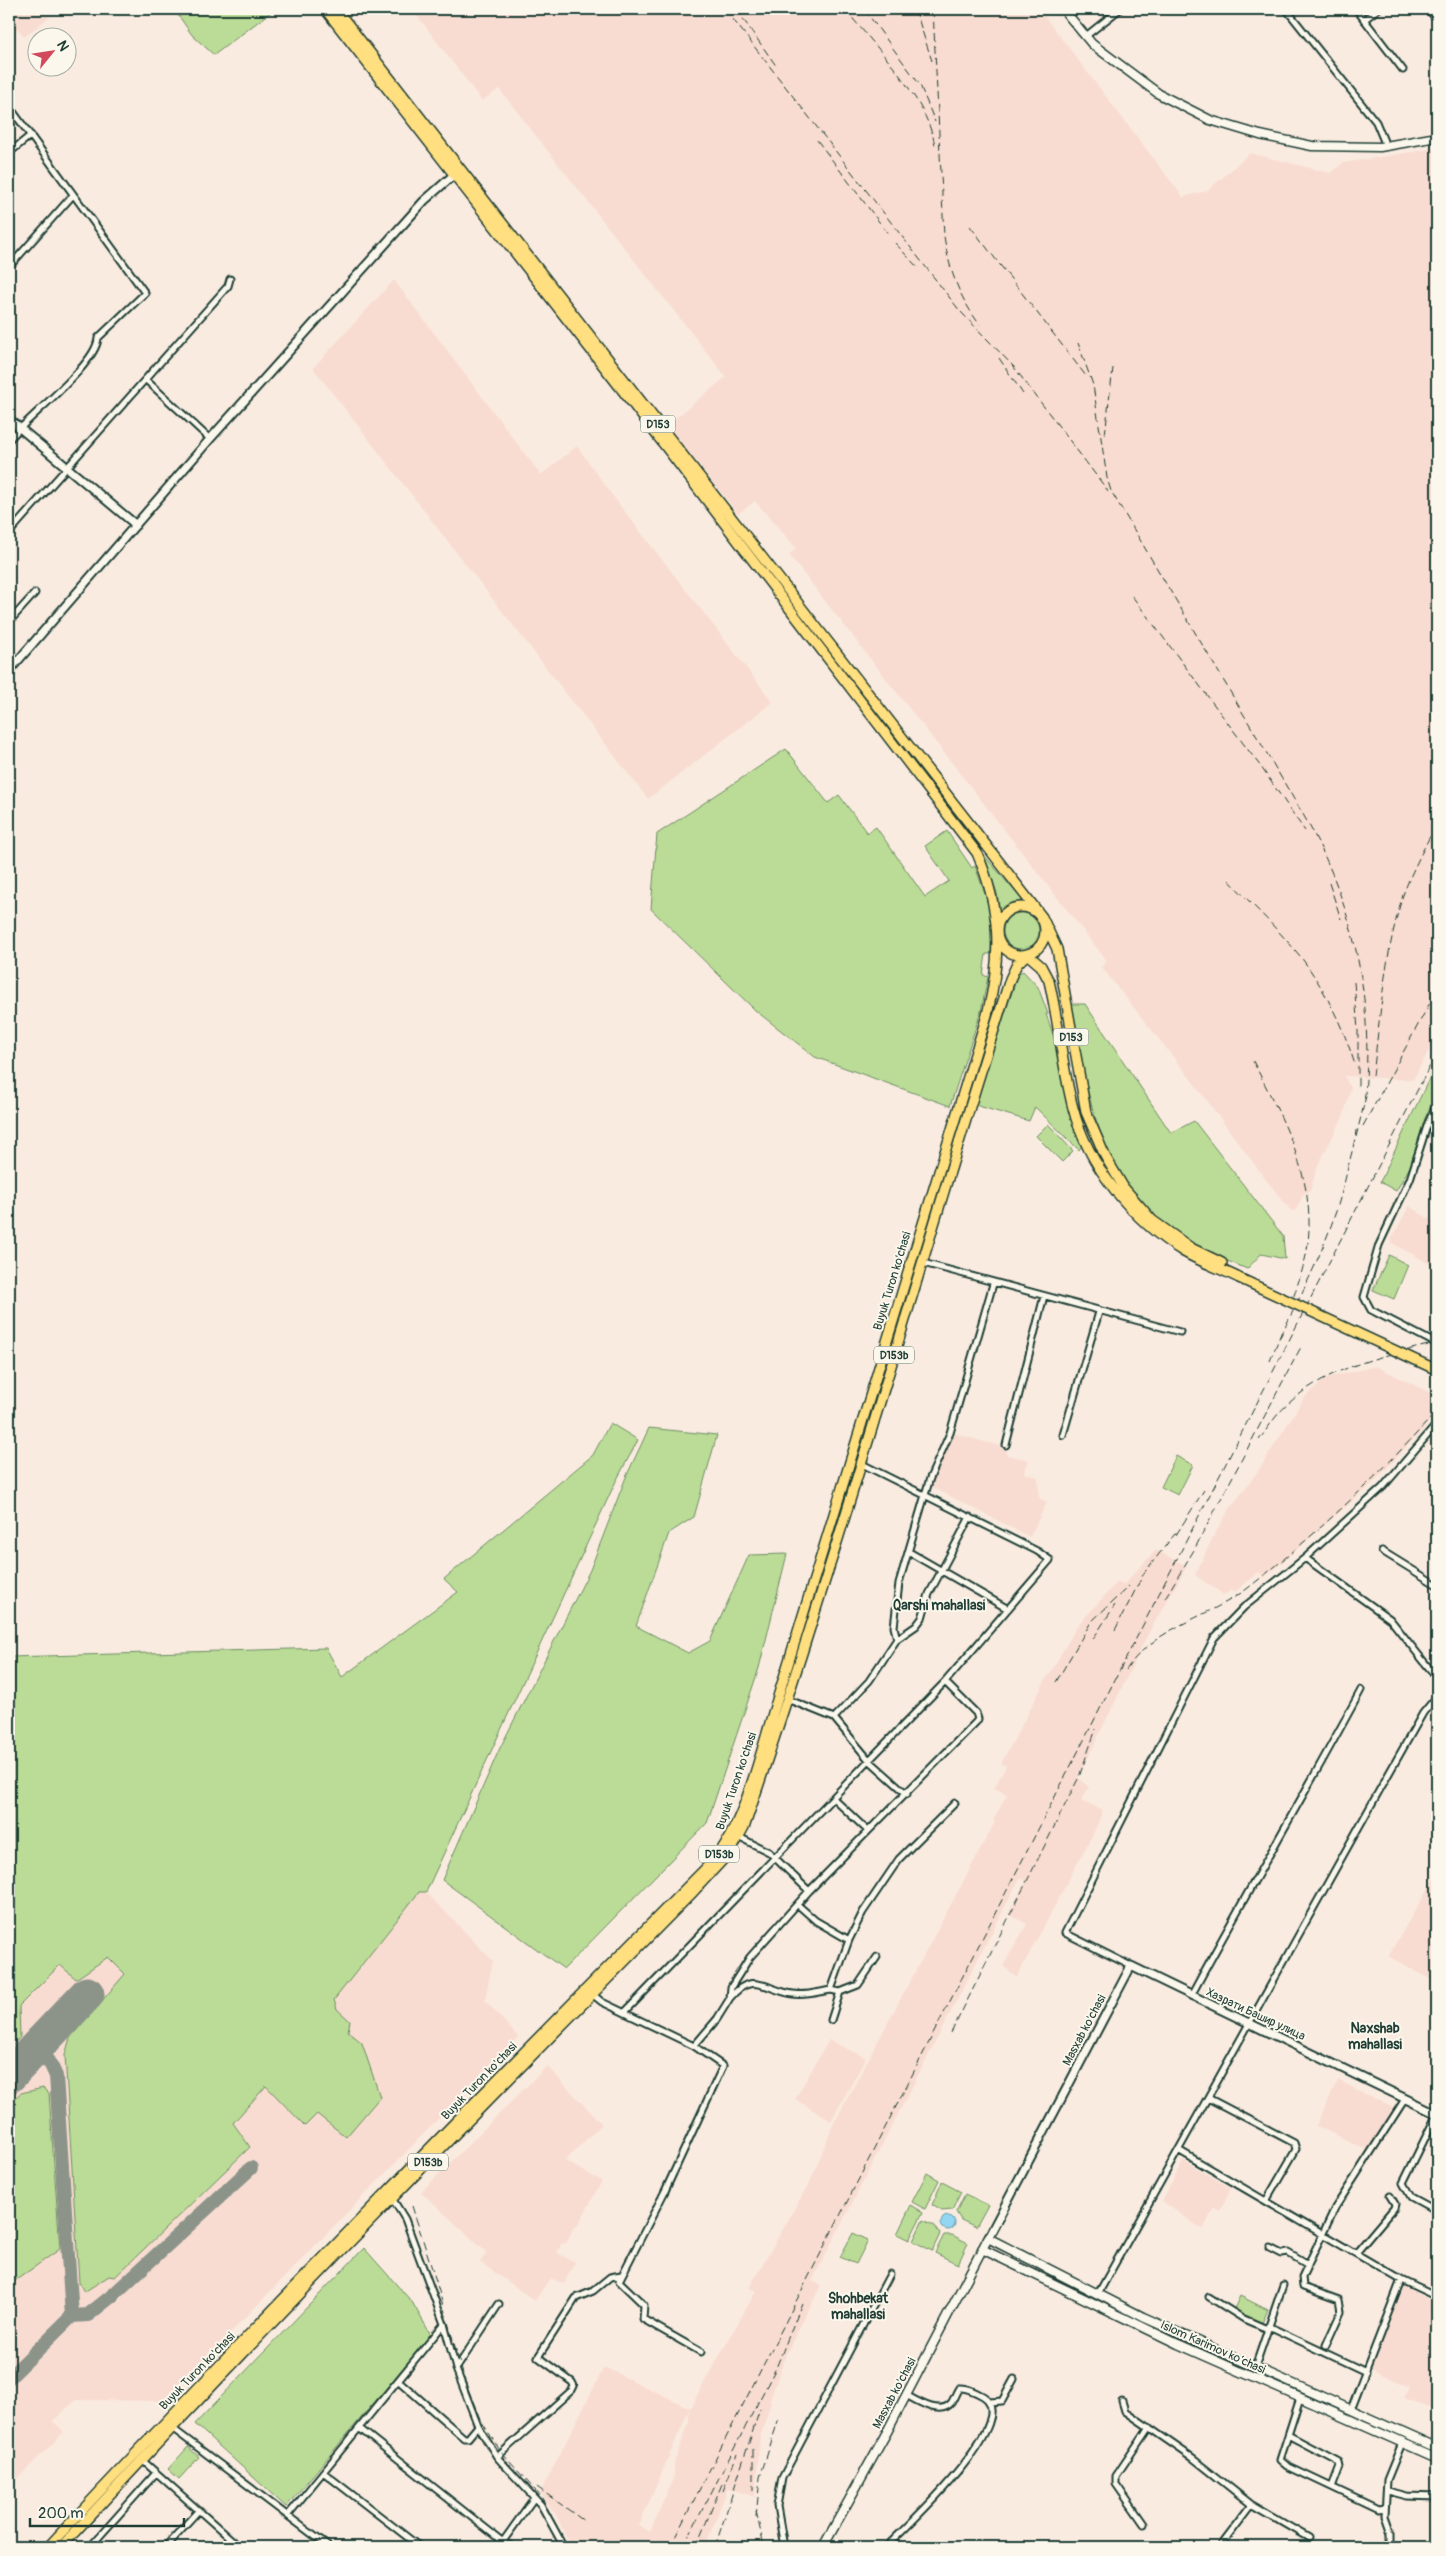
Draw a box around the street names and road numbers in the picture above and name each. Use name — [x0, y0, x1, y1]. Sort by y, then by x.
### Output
road number: D153 — [640, 416, 676, 432]
road number: D153 — [1054, 1028, 1088, 1046]
street label: Buyuk Turon ko'chasi — [870, 1230, 915, 1332]
road number: D153b — [874, 1346, 914, 1364]
street label: Buyuk Turon ko'chasi — [713, 1730, 760, 1832]
road number: D153b — [699, 1846, 739, 1862]
street label: Хазрати Башир улица — [1204, 1985, 1308, 2044]
street label: Masxab ko'chasi — [1059, 1992, 1109, 2068]
street label: Buyuk Turon ko'chasi — [438, 2039, 520, 2123]
road number: D153b — [408, 2154, 448, 2170]
street label: Islom Karimov ko‘chasi — [1158, 2317, 1268, 2377]
street label: Buyuk Turon ko'chasi — [156, 2329, 238, 2413]
street label: Masxab ko'chasi — [869, 2355, 919, 2431]

